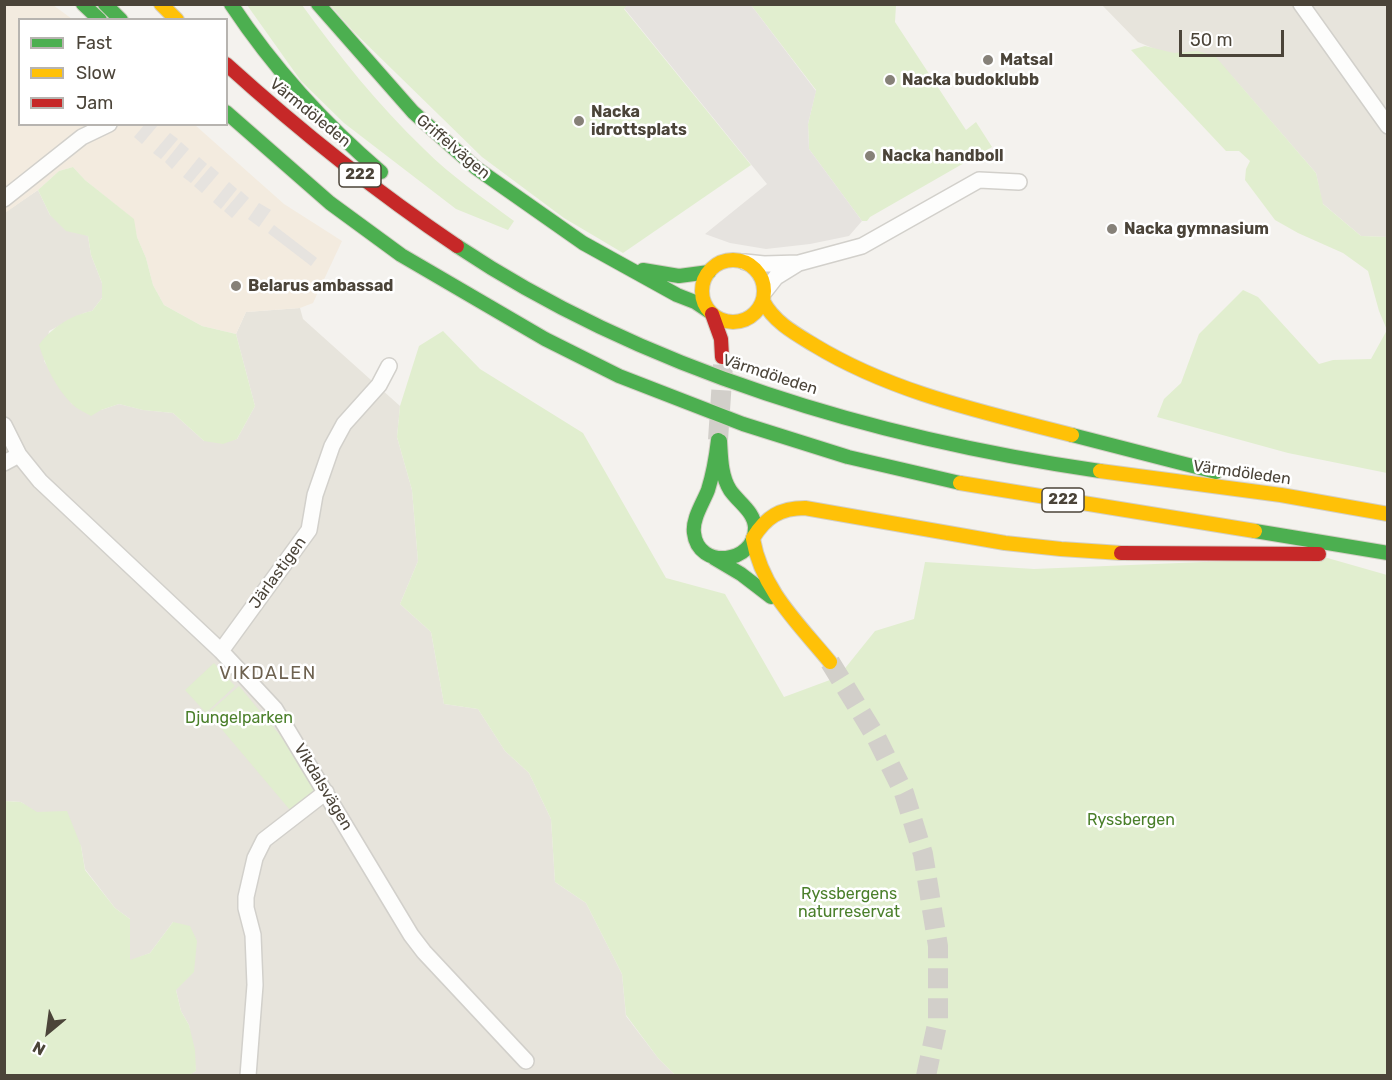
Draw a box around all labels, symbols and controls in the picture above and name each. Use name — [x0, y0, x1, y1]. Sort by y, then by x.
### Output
legend — [18, 18, 228, 126]
scale bar — [1182, 18, 1287, 56]
text: 50 m — [1190, 29, 1233, 51]
text: Fast — [76, 32, 112, 54]
place label: Matsal — [1000, 50, 1053, 70]
marker: Matsal — [981, 53, 995, 67]
text: Slow — [76, 62, 116, 84]
place label: Nacka budoklubb — [902, 70, 1039, 90]
marker: Nacka budoklubb — [883, 73, 897, 87]
street label: Värmdöleden — [266, 75, 354, 151]
text: Jam — [76, 92, 113, 114]
place label: Nacka idrottsplats — [591, 102, 687, 140]
street label: Griffelvägen — [412, 111, 494, 183]
marker: Nacka idrottsplats — [572, 114, 586, 128]
place label: Nacka handboll — [882, 146, 1004, 166]
marker: Nacka handboll — [863, 149, 877, 163]
road number: 222 — [339, 163, 381, 187]
place label: Nacka gymnasium — [1124, 219, 1269, 239]
marker: Nacka gymnasium — [1105, 222, 1119, 236]
place label: Belarus ambassad — [248, 276, 393, 296]
marker: Belarus ambassad — [229, 279, 243, 293]
street label: Värmdöleden — [720, 351, 820, 399]
street label: Värmdöleden — [1192, 457, 1292, 489]
road number: 222 — [1042, 488, 1084, 512]
street label: Järlastigen — [245, 533, 311, 613]
district label: VIKDALEN — [219, 663, 317, 685]
park label: Djungelparken — [185, 708, 293, 728]
street label: Vikdalsvägen — [290, 740, 356, 834]
park label: Ryssbergen — [1087, 810, 1175, 830]
park label: Ryssbergens naturreservat — [798, 884, 900, 922]
north arrow — [18, 1002, 78, 1062]
text: N — [29, 1037, 49, 1059]

